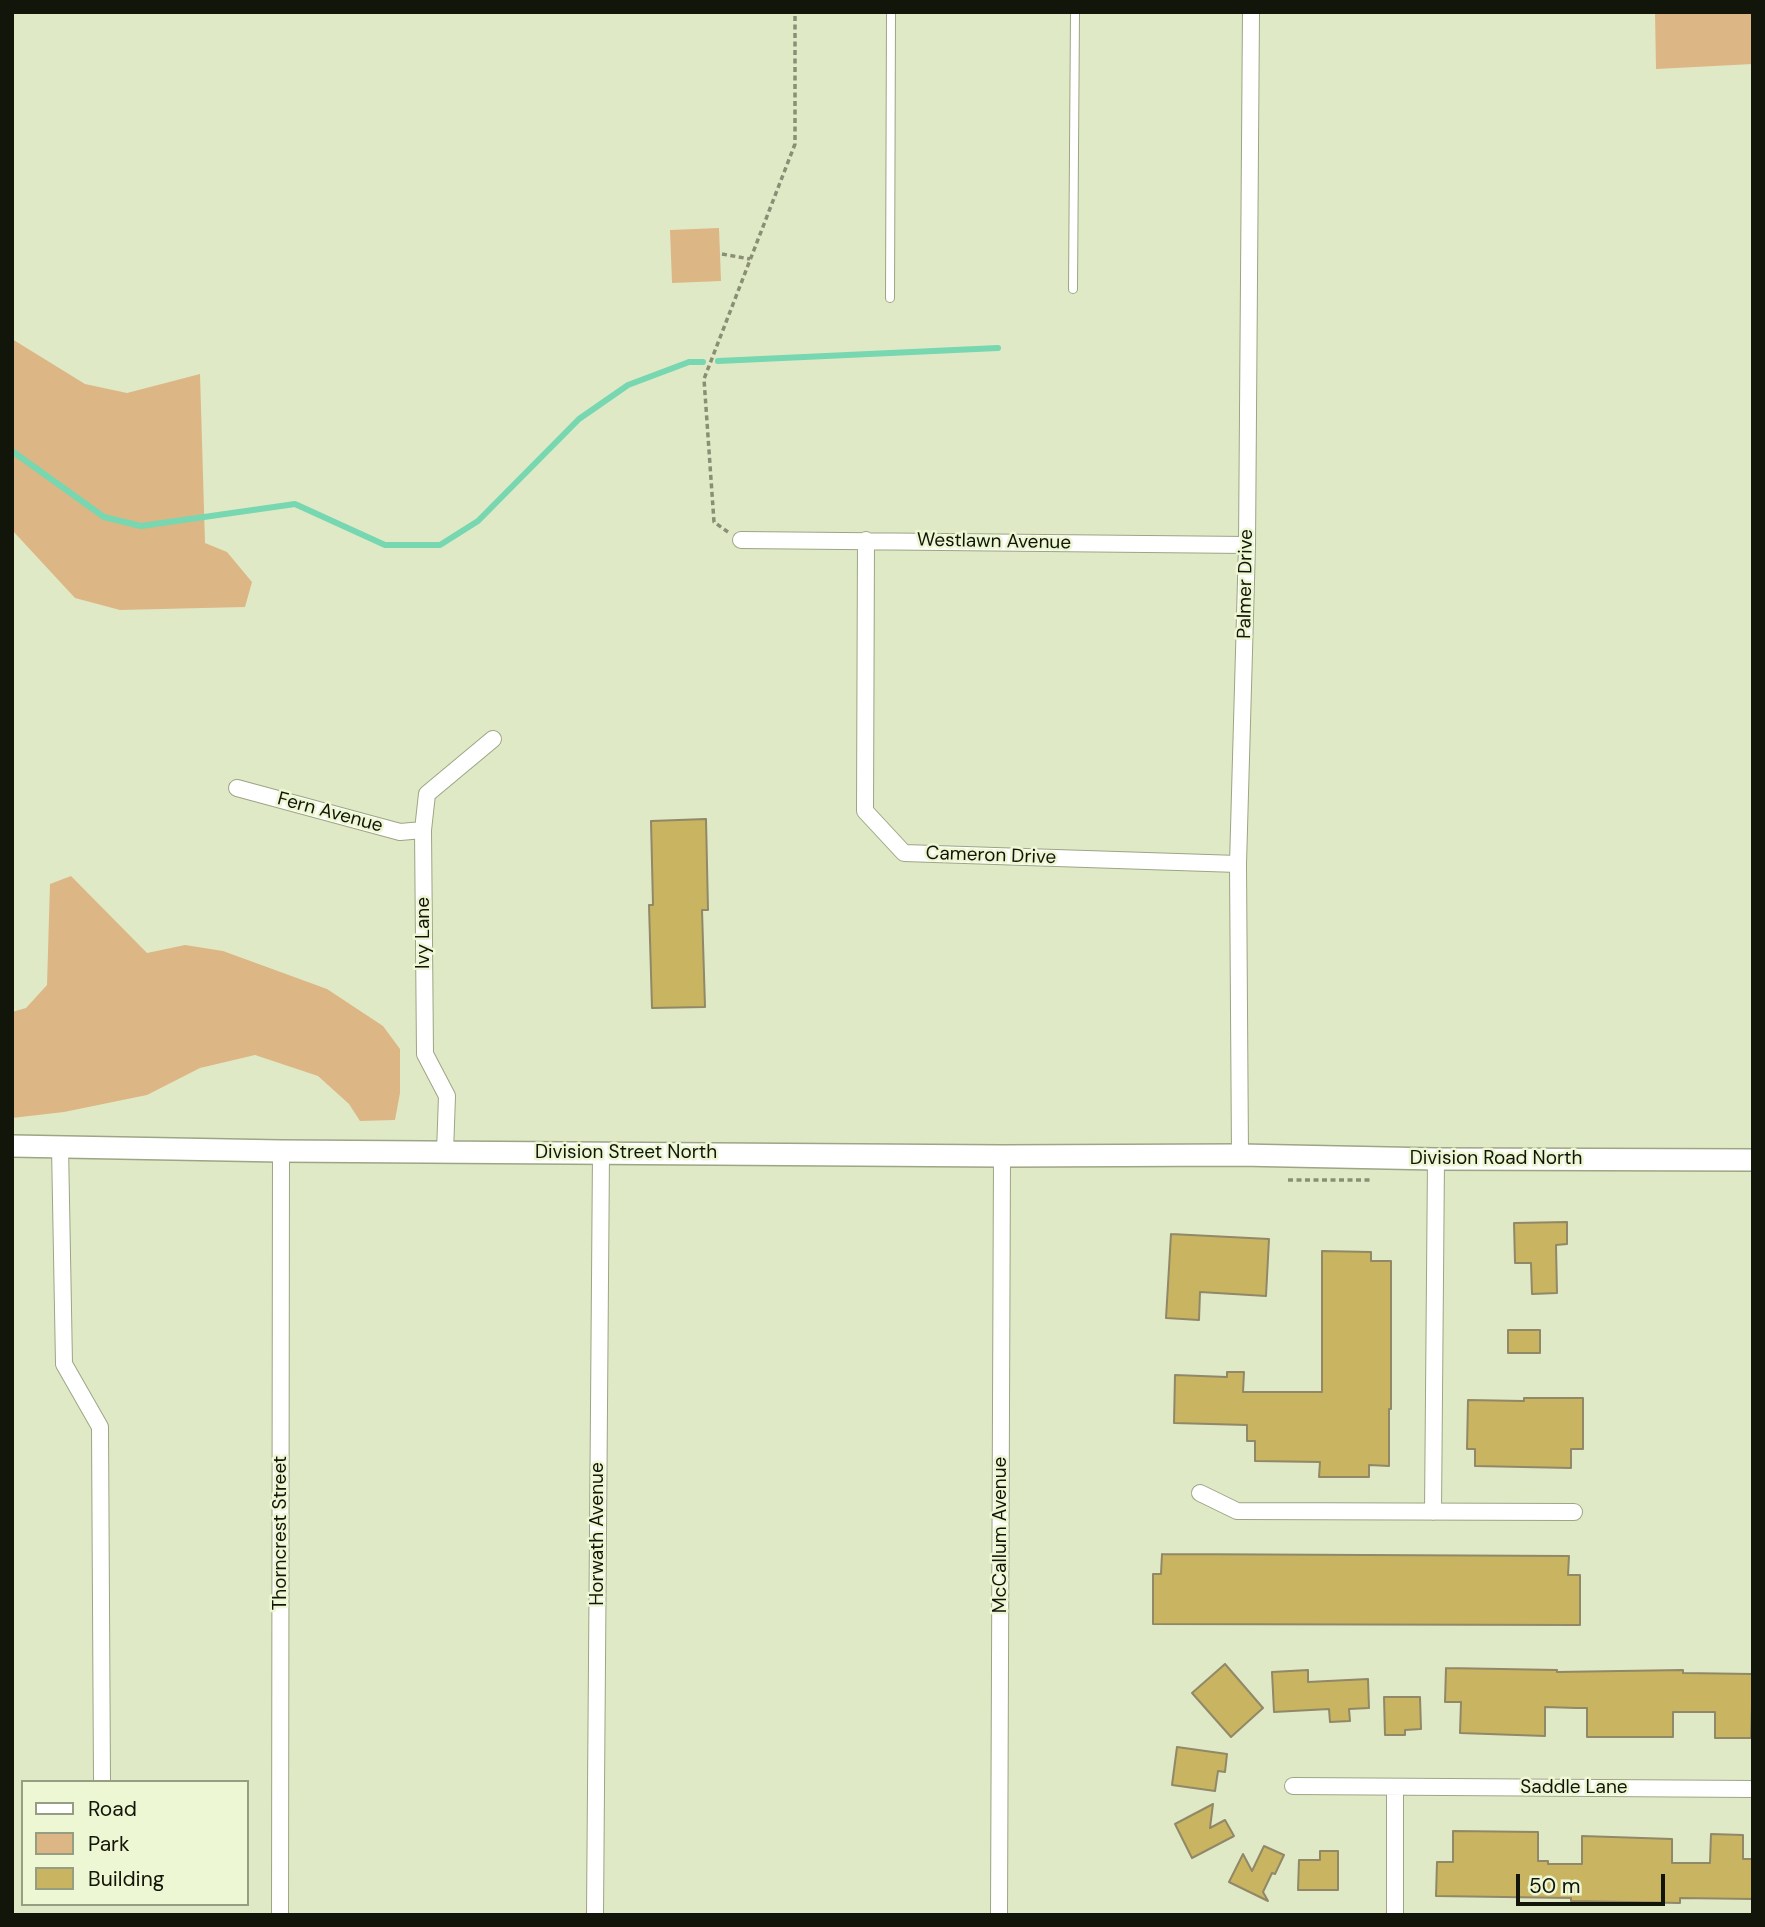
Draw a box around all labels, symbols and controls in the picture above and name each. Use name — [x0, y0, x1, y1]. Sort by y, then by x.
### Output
street label: Westlawn Avenue — [917, 529, 1071, 555]
street label: Palmer Drive — [1234, 529, 1258, 639]
street label: Fern Avenue — [275, 788, 385, 838]
street label: Cameron Drive — [925, 842, 1057, 870]
street label: Ivy Lane — [413, 897, 435, 969]
street label: Division Street North — [535, 1142, 717, 1164]
street label: Division Road North — [1410, 1148, 1582, 1170]
street label: Thorncrest Street — [270, 1456, 292, 1610]
street label: McCallum Avenue — [990, 1457, 1012, 1613]
street label: Horwath Avenue — [587, 1462, 609, 1606]
street label: Saddle Lane — [1520, 1777, 1628, 1799]
legend — [21, 1780, 248, 1906]
text: Road — [88, 1795, 137, 1823]
text: Park — [88, 1830, 129, 1858]
scale bar — [1520, 1860, 1669, 1904]
text: Building — [88, 1865, 164, 1893]
text: 50 m — [1529, 1872, 1580, 1900]

